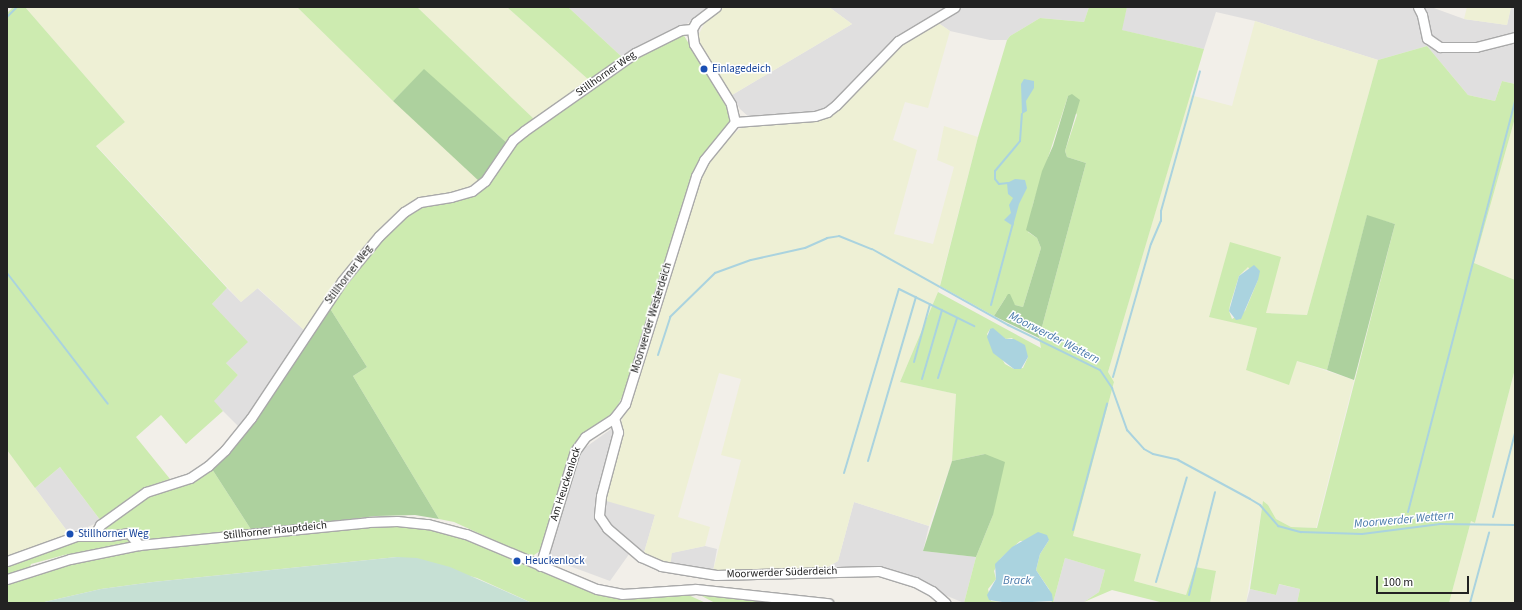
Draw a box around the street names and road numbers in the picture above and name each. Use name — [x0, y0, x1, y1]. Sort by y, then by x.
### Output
street label: Stillhorner Weg — [573, 48, 639, 100]
street label: Stillhorner Weg — [323, 243, 375, 307]
street label: Moorwerder Westerdeich — [629, 261, 675, 375]
street label: Am Heuckenlock — [548, 445, 584, 523]
street label: Stillhorner Hauptdeich — [222, 519, 328, 543]
street label: Moorwerder Süderdeich — [726, 564, 838, 582]

